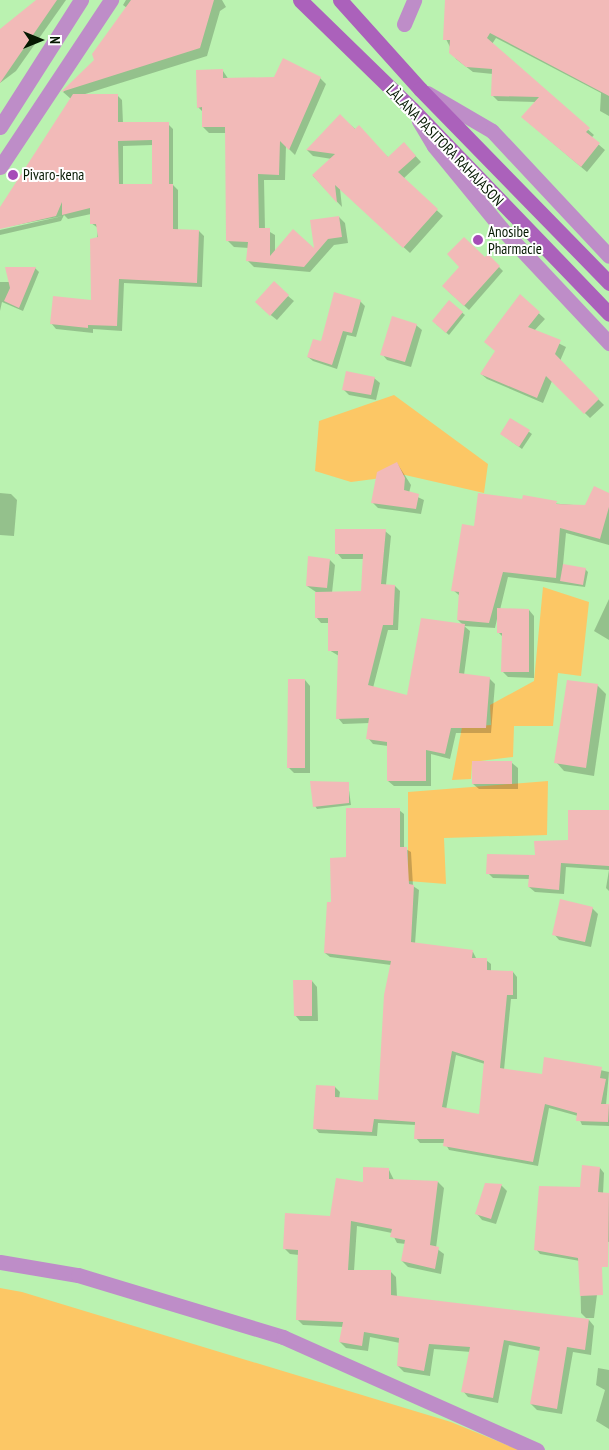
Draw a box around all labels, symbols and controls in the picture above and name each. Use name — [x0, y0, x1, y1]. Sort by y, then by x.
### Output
north arrow — [15, 15, 65, 65]
text: N — [46, 36, 64, 44]
street label: LÀLANA PASITORA RAHAJASON — [382, 80, 508, 210]
place label: Pivaro-kena — [23, 166, 84, 184]
marker: Pivaro-kena — [7, 169, 19, 181]
place label: Anosibe Pharmacie — [488, 222, 542, 257]
marker: Anosibe Pharmacie — [472, 234, 484, 246]

